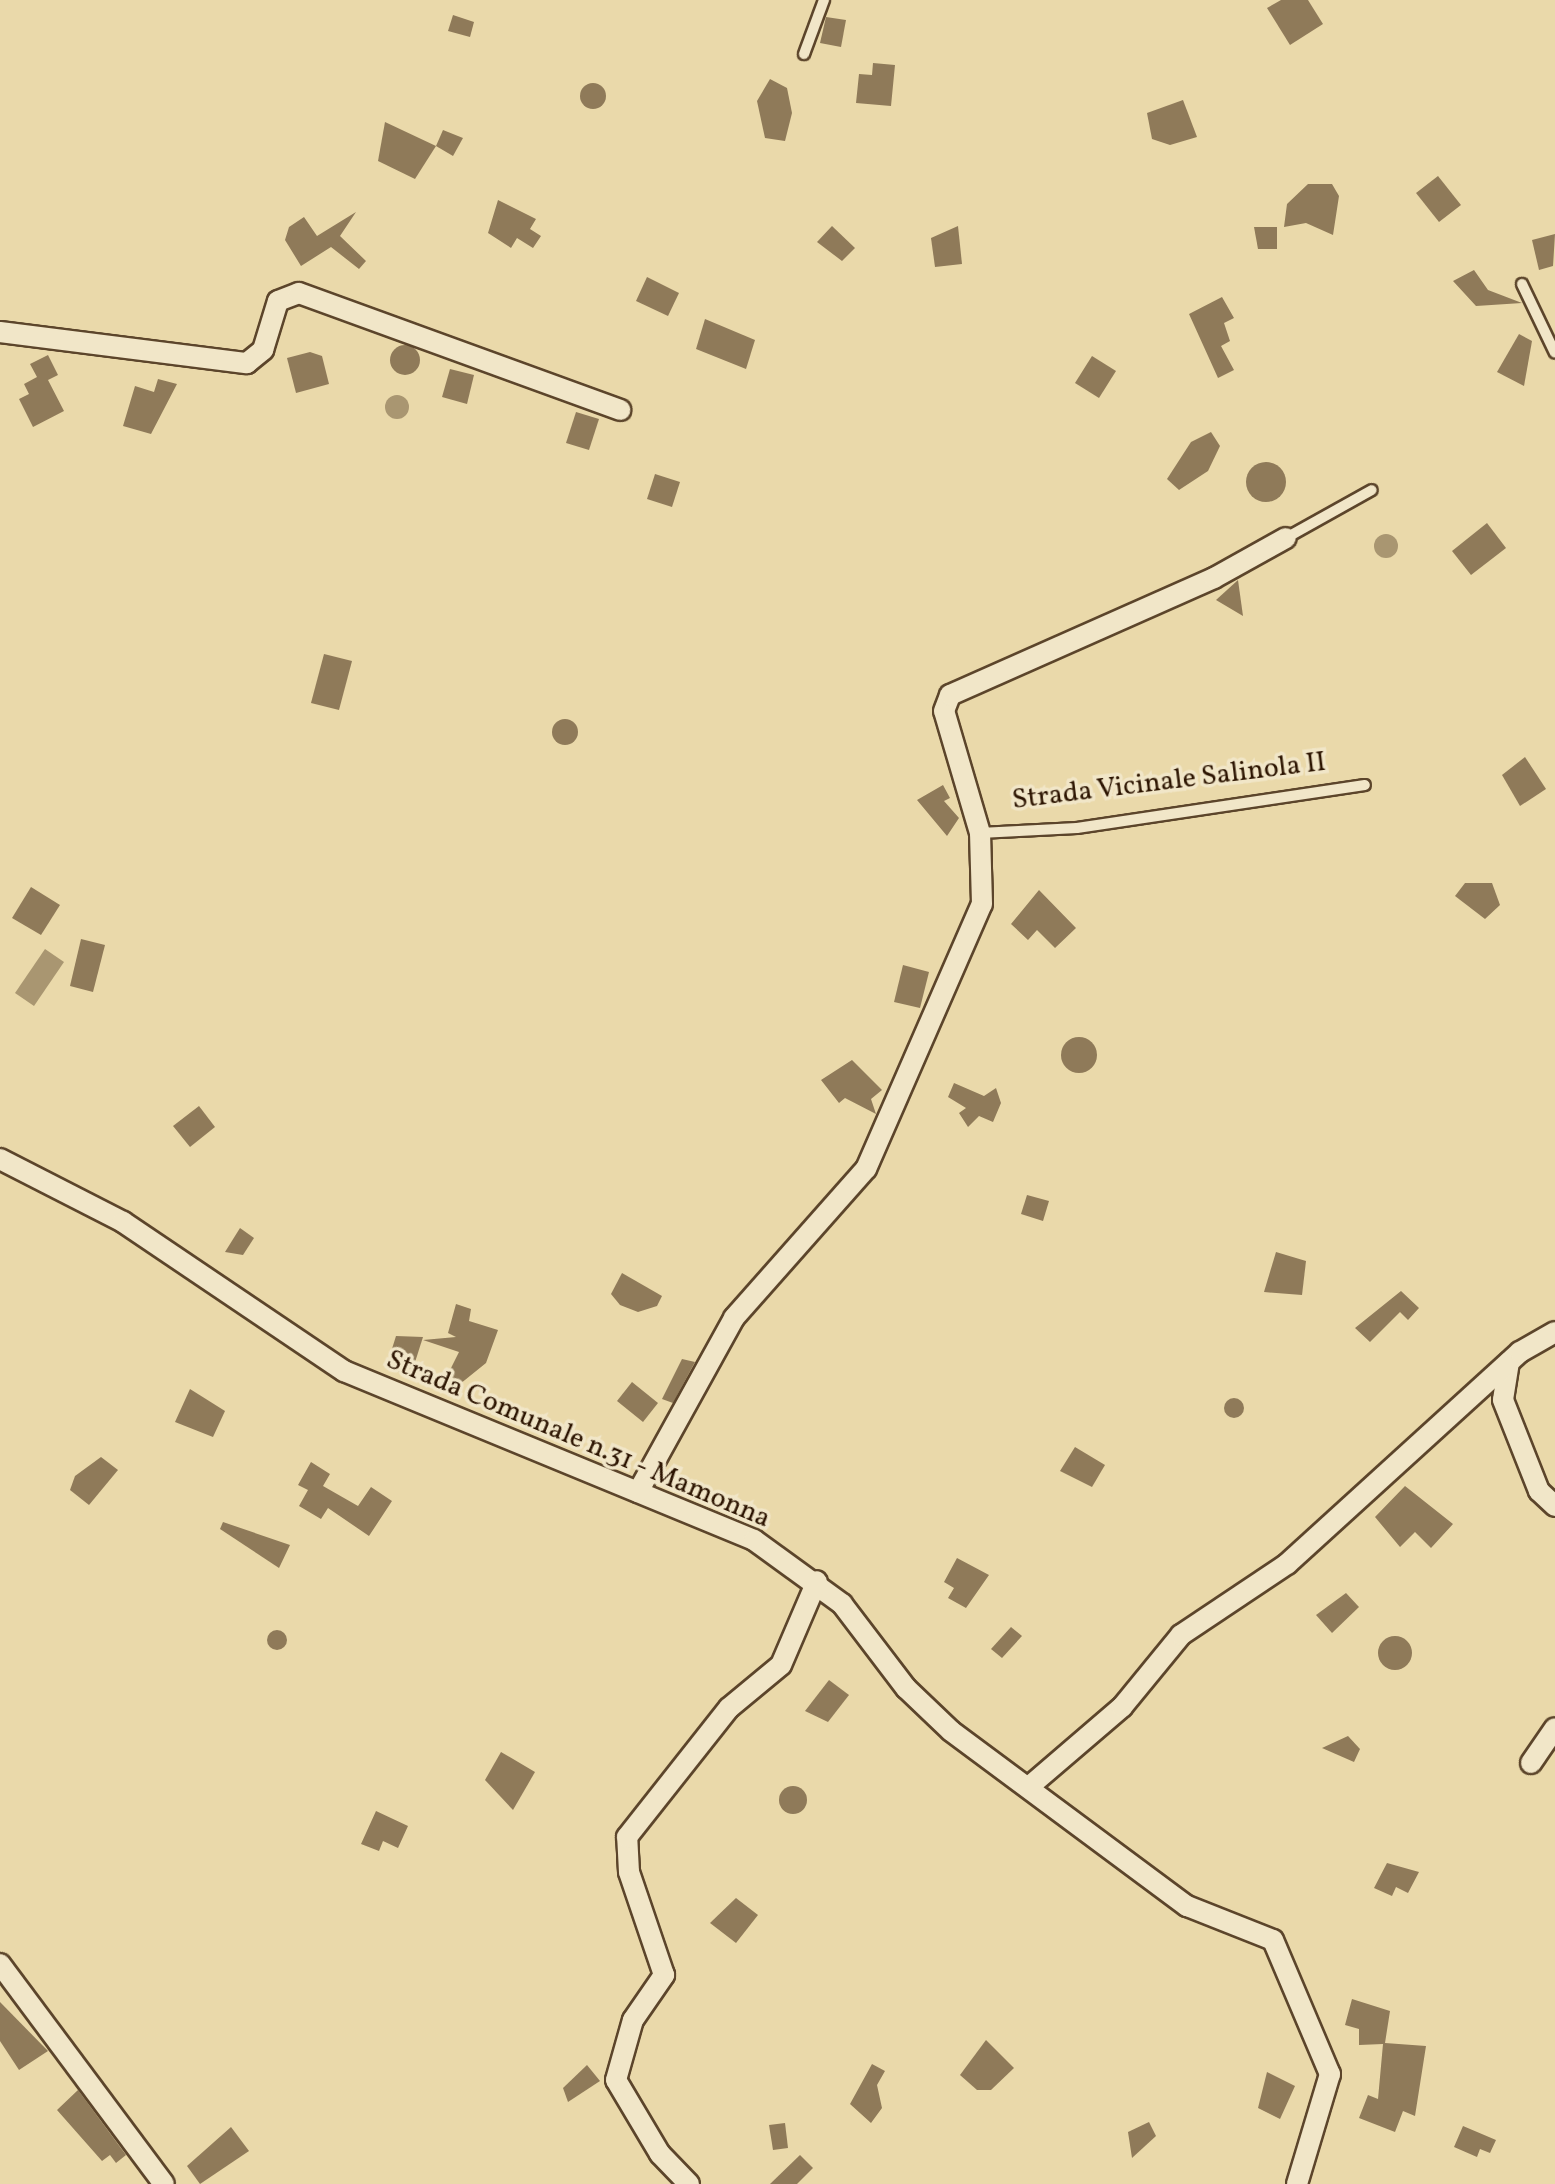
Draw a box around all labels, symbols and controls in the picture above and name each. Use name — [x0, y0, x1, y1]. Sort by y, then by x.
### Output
street label: Strada Vicinale Salinola II — [1010, 746, 1328, 818]
street label: Strada Comunale n.31 - Mamonna — [380, 1343, 776, 1537]

